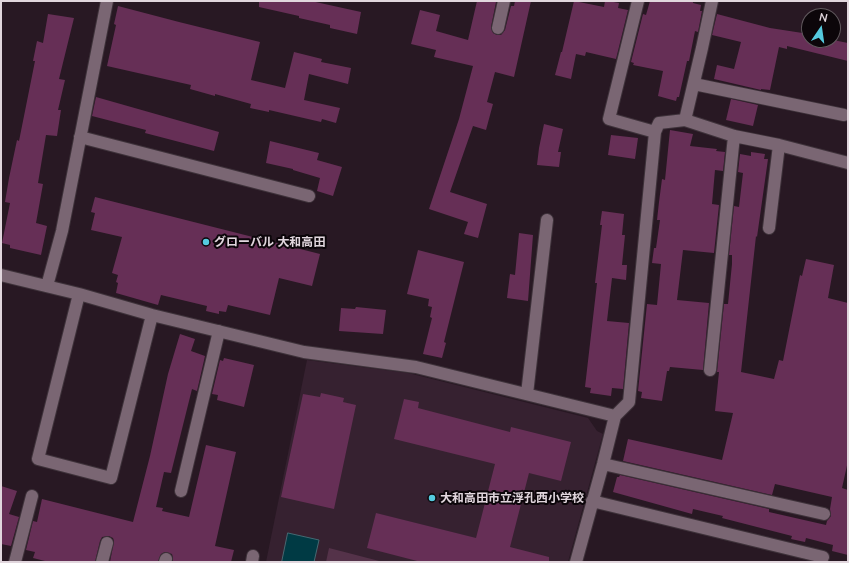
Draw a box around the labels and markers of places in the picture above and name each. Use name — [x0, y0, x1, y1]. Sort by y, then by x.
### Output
place label: グローバル 大和高田 — [214, 235, 325, 249]
marker: グローバル 大和高田 — [201, 237, 211, 247]
place label: 大和高田市立浮孔西小学校 — [440, 491, 584, 505]
marker: 大和高田市立浮孔西小学校 — [427, 493, 437, 503]

